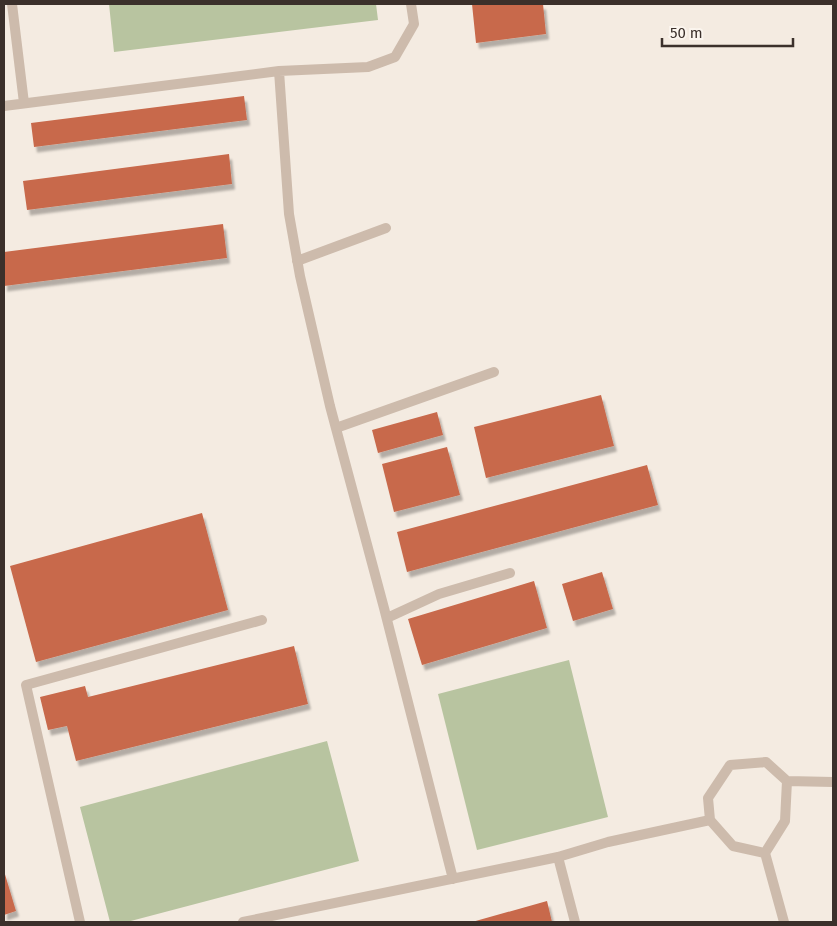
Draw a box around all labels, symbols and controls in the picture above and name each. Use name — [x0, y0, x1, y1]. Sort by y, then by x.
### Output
scale bar — [662, 15, 793, 47]
text: 50 m — [670, 24, 703, 42]

